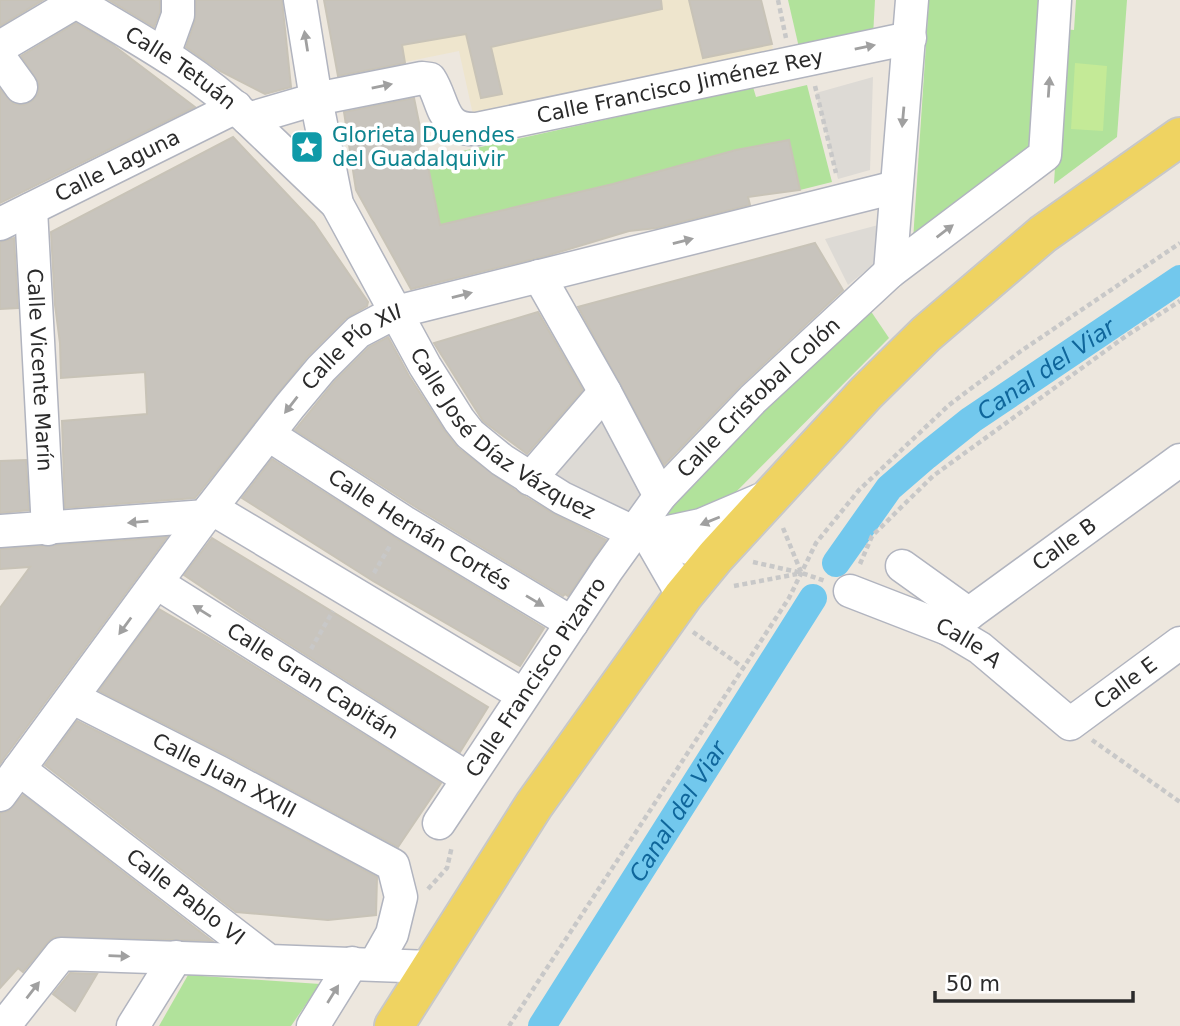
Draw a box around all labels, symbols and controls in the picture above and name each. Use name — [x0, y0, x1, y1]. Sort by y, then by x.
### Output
street label: Calle Tetuán — [121, 22, 241, 114]
one-way arrow — [300, 30, 311, 52]
one-way arrow — [854, 41, 876, 52]
street label: Calle Francisco Jiménez Rey — [535, 45, 825, 128]
one-way arrow — [1044, 75, 1055, 97]
one-way arrow — [371, 80, 393, 91]
one-way arrow — [897, 106, 908, 128]
place label: Glorieta Duendes del Guadalquivir — [332, 123, 515, 171]
street label: Calle Laguna — [51, 125, 184, 207]
place icon: Glorieta Duendes del Guadalquivir — [288, 128, 326, 166]
one-way arrow — [935, 223, 953, 238]
one-way arrow — [672, 235, 694, 246]
street label: Calle Vicente Marín — [22, 268, 57, 472]
one-way arrow — [451, 289, 473, 300]
street label: Calle Pío XII — [297, 299, 404, 395]
street label: Calle Cristobal Colón — [672, 313, 845, 483]
water label: Canal del Viar — [972, 313, 1121, 425]
street label: Calle José Díaz Vázquez — [405, 344, 599, 524]
one-way arrow — [284, 396, 299, 414]
street label: Calle Hernán Cortés — [324, 464, 515, 595]
street label: Calle B — [1028, 513, 1101, 575]
one-way arrow — [127, 516, 149, 527]
one-way arrow — [700, 516, 721, 527]
street label: Calle Francisco Pizarro — [461, 573, 611, 782]
one-way arrow — [525, 595, 544, 607]
one-way arrow — [193, 604, 212, 617]
street label: Calle A — [933, 614, 1007, 673]
one-way arrow — [118, 617, 132, 636]
street label: Calle Gran Capitán — [223, 618, 403, 744]
street label: Calle E — [1089, 652, 1162, 714]
street label: Calle Juan XXIII — [148, 728, 300, 823]
water label: Canal del Viar — [624, 735, 733, 886]
street label: Calle Pablo VI — [122, 844, 249, 950]
one-way arrow — [108, 950, 130, 961]
scale bar — [935, 960, 1133, 1004]
text: 50 m — [946, 972, 1000, 996]
one-way arrow — [25, 981, 39, 999]
one-way arrow — [326, 985, 339, 1004]

